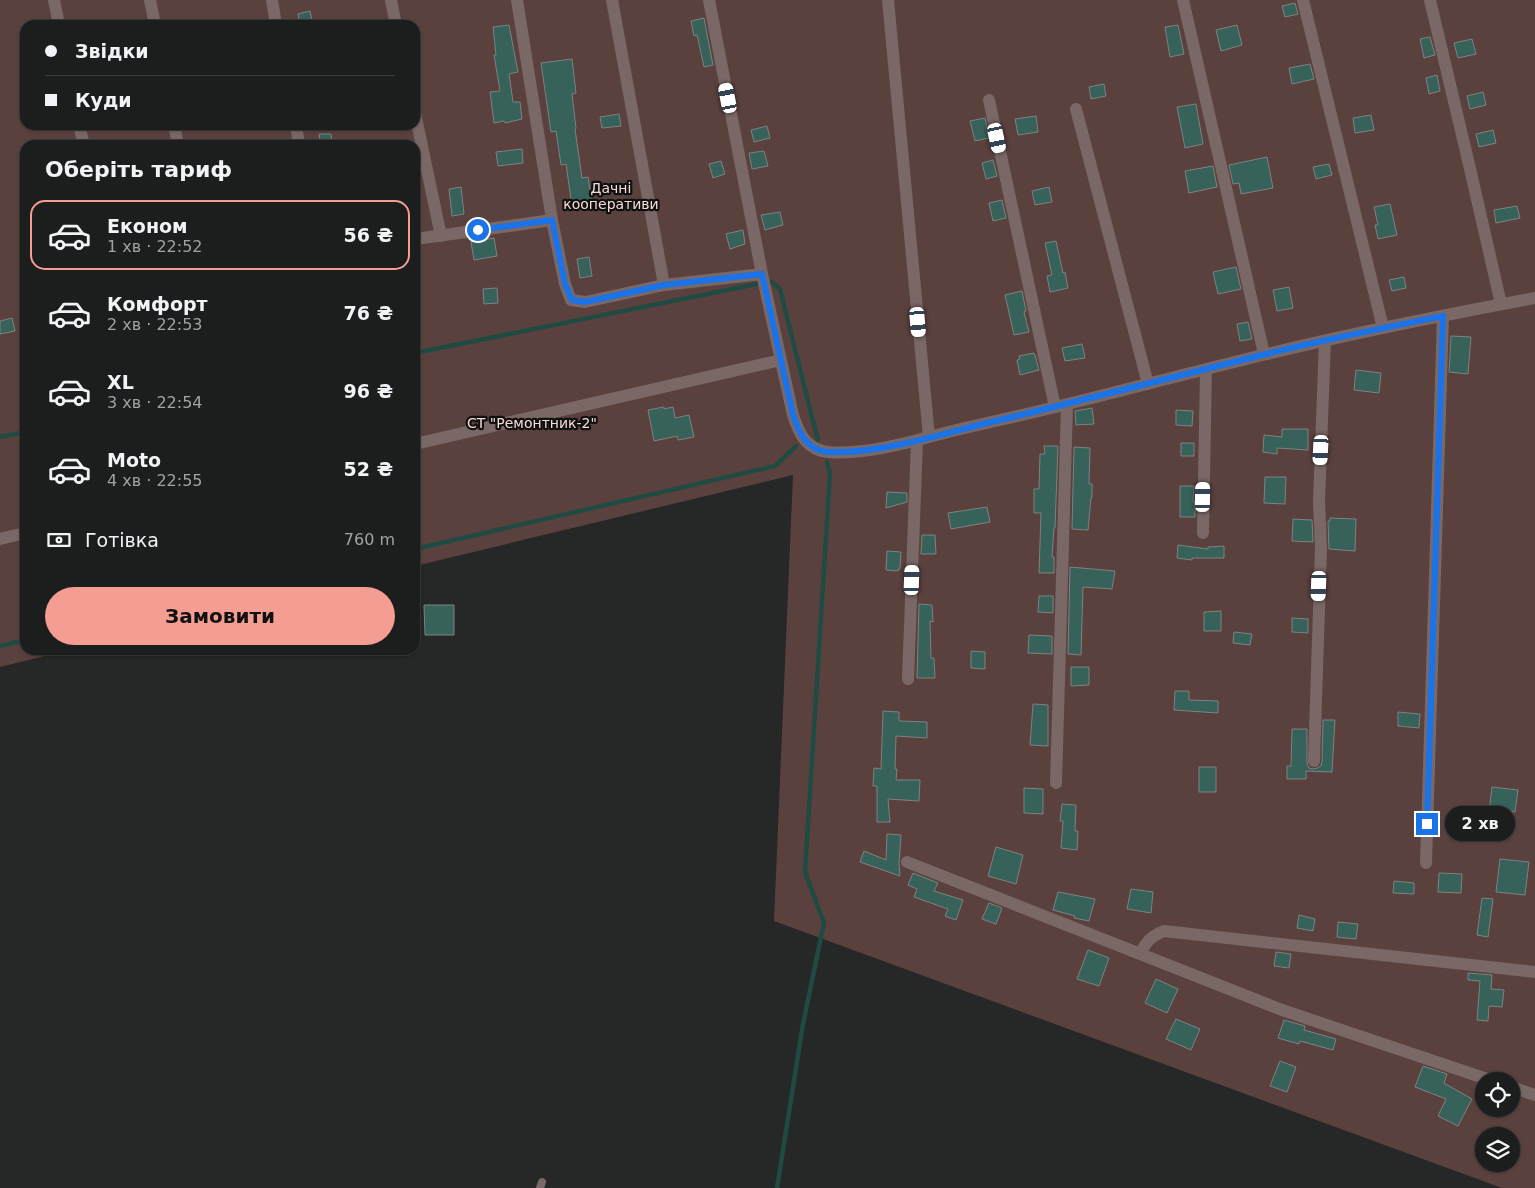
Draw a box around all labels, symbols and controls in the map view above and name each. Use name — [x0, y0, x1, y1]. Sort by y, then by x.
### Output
text: Звідки — [75, 40, 149, 62]
car — [717, 82, 738, 114]
text: Куди — [75, 89, 132, 111]
car — [986, 122, 1007, 154]
text: Оберіть тариф — [45, 157, 232, 182]
park label: Дачні кооперативи — [563, 180, 659, 212]
icon: car — [47, 213, 92, 258]
text: Економ — [107, 215, 188, 237]
route start — [467, 219, 489, 241]
text: 56 ₴ — [344, 224, 393, 246]
text: 1 хв · 22:52 — [107, 237, 203, 256]
icon: car — [47, 291, 92, 336]
text: Комфорт — [107, 293, 208, 315]
text: 76 ₴ — [344, 302, 393, 324]
car — [909, 306, 926, 338]
text: 2 хв · 22:53 — [107, 315, 203, 334]
icon: car — [47, 369, 92, 414]
text: XL — [107, 371, 134, 393]
text: 96 ₴ — [344, 380, 393, 402]
text: 3 хв · 22:54 — [107, 393, 203, 412]
park label: СТ "Ремонтник-2" — [467, 415, 597, 431]
car — [1312, 435, 1329, 465]
icon: car — [47, 447, 92, 492]
text: Moto — [107, 449, 161, 471]
text: 52 ₴ — [344, 458, 393, 480]
text: 4 хв · 22:55 — [107, 471, 203, 490]
car — [1195, 482, 1210, 512]
icon: cash — [45, 526, 73, 554]
text: Готівка — [85, 529, 159, 551]
text: 760 m — [344, 530, 395, 549]
car — [903, 565, 920, 595]
car — [1310, 571, 1327, 601]
button: Замовити — [45, 587, 395, 645]
callout: 2 хв — [1444, 806, 1514, 842]
route end — [1416, 813, 1438, 835]
text: 2 хв — [1461, 814, 1499, 833]
map controls — [1475, 1072, 1520, 1172]
button: locate — [1475, 1072, 1520, 1117]
button: layers — [1475, 1127, 1520, 1172]

